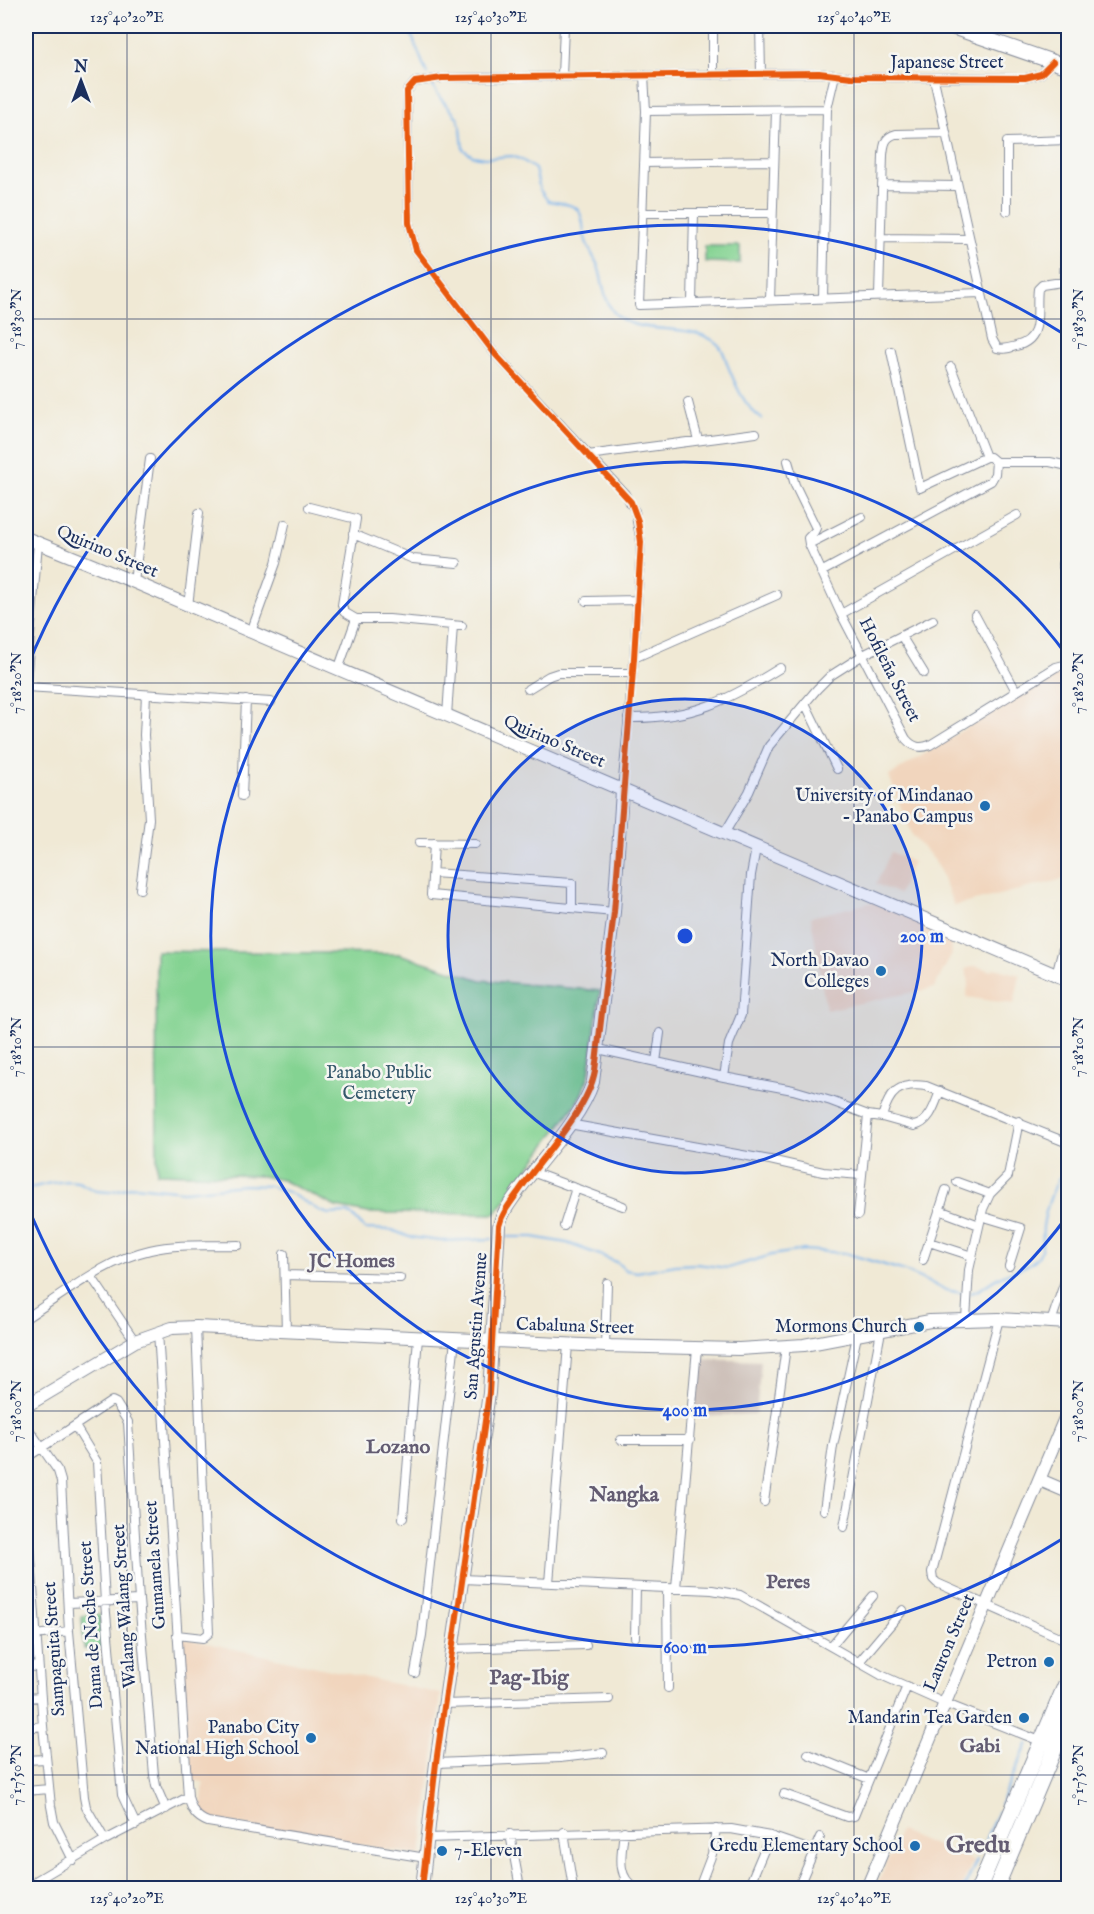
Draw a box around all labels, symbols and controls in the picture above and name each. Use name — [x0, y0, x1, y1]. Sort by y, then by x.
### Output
text: 125°40'20"E — [90, 8, 164, 27]
text: 125°40'30"E — [455, 8, 527, 27]
text: 125°40'40"E — [817, 8, 891, 27]
north arrow — [51, 51, 111, 111]
street label: Japanese Street — [888, 52, 1004, 75]
text: N — [73, 58, 88, 78]
text: 7°18'30"N — [7, 289, 26, 349]
text: 7°18'30"N — [1069, 289, 1088, 349]
street label: Quirino Street — [53, 520, 161, 584]
street label: Hofileña Street — [853, 614, 925, 726]
text: 7°18'20"N — [7, 652, 26, 714]
text: 7°18'20"N — [1069, 652, 1088, 714]
street label: Quirino Street — [500, 710, 608, 774]
place label: University of Mindanao - Panabo Campus — [795, 785, 973, 829]
marker: University of Mindanao - Panabo Campus — [978, 799, 992, 813]
centre of rings — [675, 926, 695, 946]
text: 200 m — [900, 926, 944, 949]
place label: North Davao Colleges — [771, 950, 869, 994]
marker: North Davao Colleges — [874, 964, 888, 978]
text: 7°18'10"N — [7, 1017, 26, 1077]
text: 7°18'10"N — [1069, 1017, 1088, 1077]
park label: Panabo Public Cemetery — [326, 1062, 432, 1106]
district label: JC Homes — [306, 1249, 395, 1274]
street label: San Agustin Avenue — [460, 1252, 494, 1400]
street label: Cabaluna Street — [516, 1313, 634, 1341]
place label: Mormons Church — [775, 1316, 907, 1339]
marker: Mormons Church — [912, 1320, 926, 1334]
text: 7°18'00"N — [7, 1380, 26, 1442]
text: 7°18'00"N — [1069, 1380, 1088, 1442]
text: 400 m — [663, 1400, 707, 1423]
district label: Lozano — [366, 1435, 430, 1460]
district label: Nangka — [588, 1482, 660, 1509]
street label: Gumamela Street — [140, 1500, 172, 1630]
street label: Walang Walang Street — [108, 1523, 142, 1689]
street label: Dama de Noche Street — [75, 1540, 109, 1710]
district label: Peres — [766, 1570, 810, 1595]
street label: Sampaguita Street — [39, 1581, 71, 1717]
street label: Lauron Street — [919, 1590, 981, 1696]
text: 600 m — [663, 1637, 707, 1660]
place label: Petron — [987, 1651, 1037, 1674]
marker: Petron — [1042, 1655, 1056, 1669]
district label: Pag-Ibig — [489, 1665, 569, 1692]
place label: Mandarin Tea Garden — [848, 1707, 1012, 1730]
marker: Mandarin Tea Garden — [1017, 1711, 1031, 1725]
place label: Panabo City National High School — [135, 1717, 299, 1761]
marker: Panabo City National High School — [304, 1731, 318, 1745]
district label: Gabi — [960, 1734, 1001, 1759]
text: 7°17'50"N — [7, 1744, 26, 1806]
text: 7°17'50"N — [1069, 1744, 1088, 1806]
district label: Gredu — [946, 1830, 1011, 1861]
place label: Gredu Elementary School — [710, 1835, 903, 1858]
marker: Gredu Elementary School — [908, 1839, 922, 1853]
place label: 7-Eleven — [454, 1840, 523, 1863]
marker: 7-Eleven — [435, 1844, 449, 1858]
text: 125°40'20"E — [90, 1889, 164, 1908]
text: 125°40'30"E — [455, 1889, 527, 1908]
text: 125°40'40"E — [817, 1889, 891, 1908]

